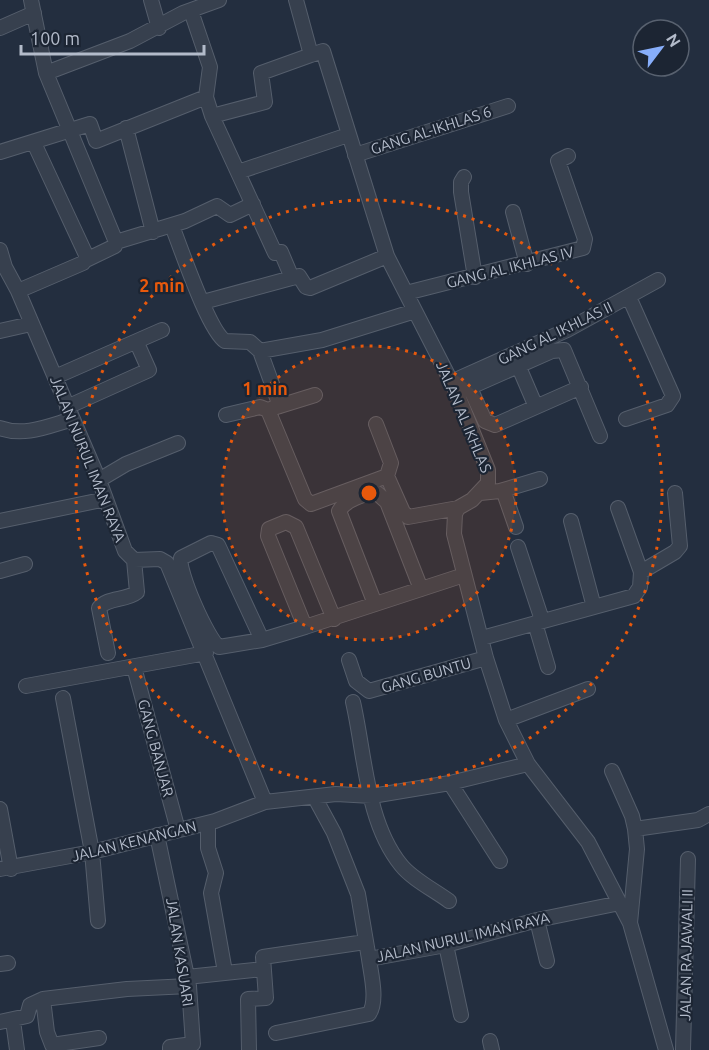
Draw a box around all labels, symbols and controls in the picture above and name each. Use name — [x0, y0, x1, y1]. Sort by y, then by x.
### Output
scale bar — [21, 18, 204, 56]
north arrow — [631, 18, 691, 78]
text: 100 m — [30, 28, 80, 48]
text: N — [663, 30, 685, 50]
street label: GANG AL-IKHLAS 6 — [368, 102, 494, 158]
street label: GANG AL IKHLAS IV — [445, 243, 576, 291]
text: 2 min — [139, 275, 185, 295]
street label: GANG AL IKHLAS II — [495, 298, 615, 368]
street label: JALAN AL IKHLAS — [433, 359, 495, 475]
street label: JALAN NURUL IMAN RAYA — [47, 374, 129, 545]
text: 1 min — [242, 378, 288, 398]
centre of rings — [359, 483, 379, 503]
street label: GANG BUNTU — [379, 654, 473, 696]
street label: GANG BANJAR — [135, 697, 177, 799]
street label: JALAN KENANGAN — [70, 817, 198, 865]
street label: JALAN RAJAWALI II — [676, 889, 696, 1021]
street label: JALAN KASUARI — [163, 896, 197, 1008]
street label: JALAN NURUL IMAN RAYA — [375, 909, 552, 965]

